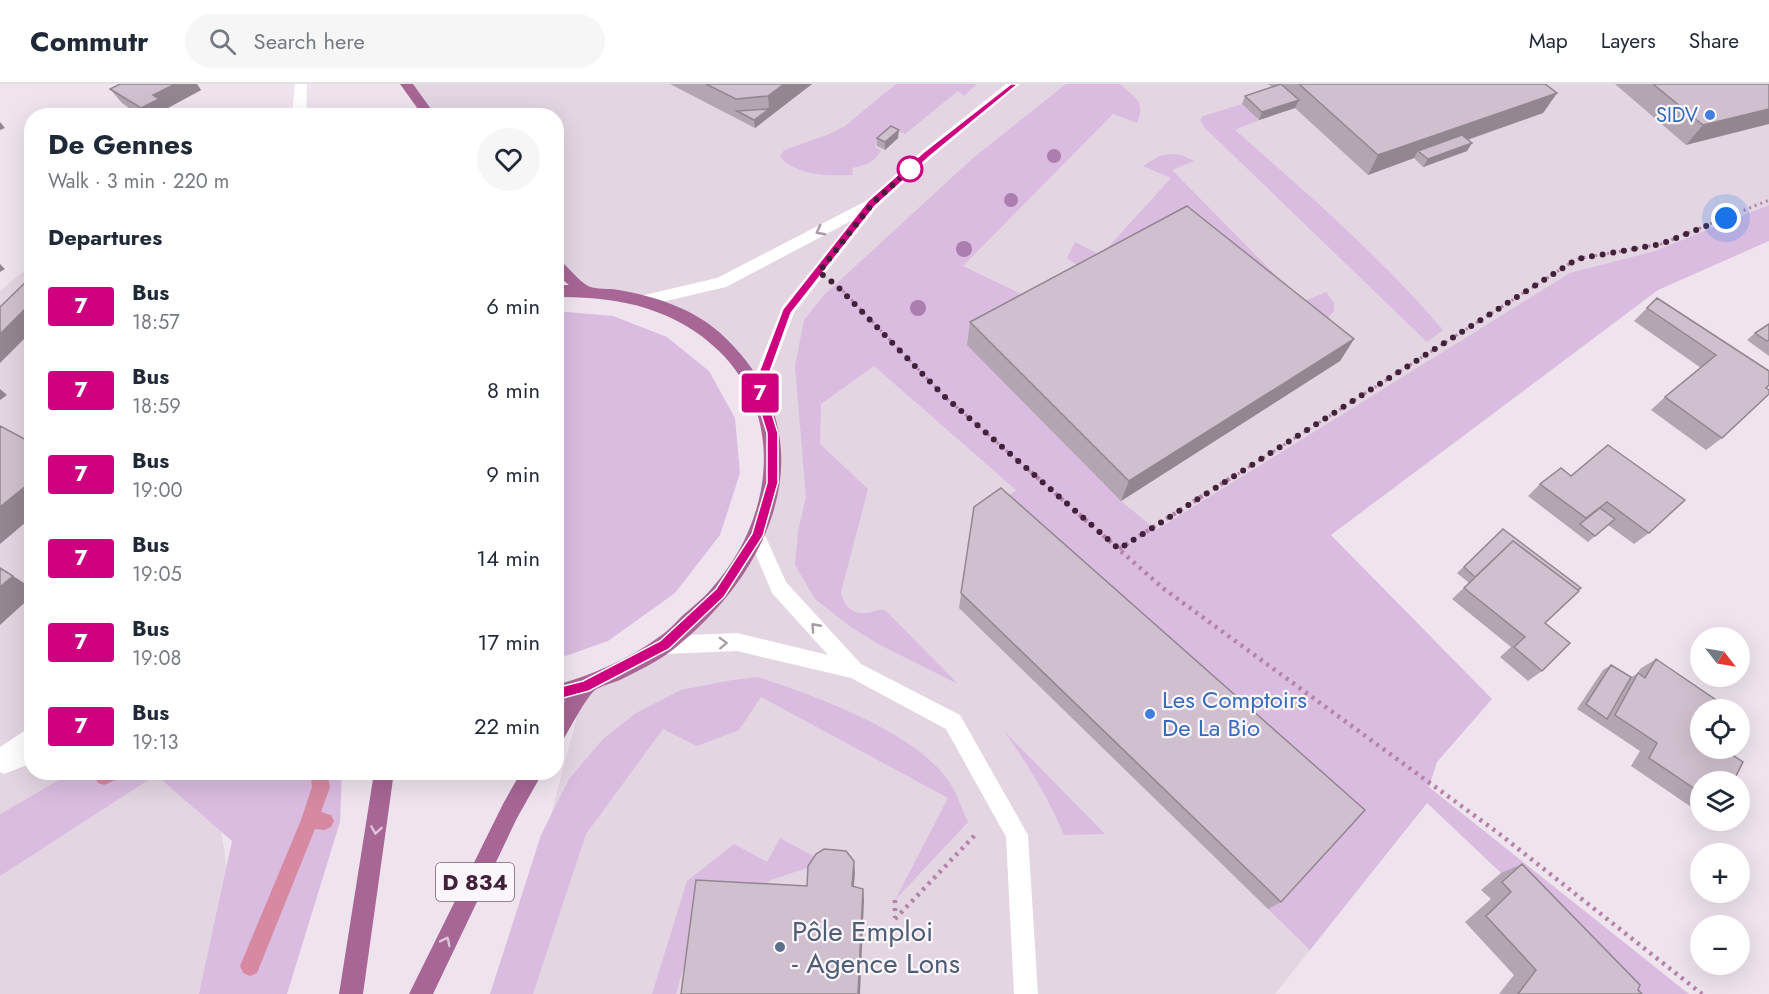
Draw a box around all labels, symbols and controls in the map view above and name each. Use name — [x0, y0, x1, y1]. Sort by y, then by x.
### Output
search box — [185, 14, 605, 68]
text: Commutr — [30, 21, 149, 62]
icon: search — [206, 25, 239, 58]
text: Search here — [254, 25, 365, 57]
text: Map — [1529, 26, 1568, 56]
text: Layers — [1601, 26, 1656, 56]
text: Share — [1689, 26, 1739, 56]
place label: SIDV — [1656, 101, 1699, 130]
marker: SIDV — [1703, 108, 1717, 122]
text: De Gennes — [48, 124, 193, 165]
button: heart — [477, 128, 540, 191]
unlabelled marker — [897, 156, 923, 182]
text: Walk · 3 min · 220 m — [48, 167, 229, 196]
your location — [1711, 203, 1741, 233]
text: Departures — [48, 221, 162, 253]
one-way arrow — [815, 224, 826, 235]
text: Bus — [132, 276, 169, 308]
text: 6 min — [486, 290, 540, 322]
text: 7 — [75, 291, 87, 321]
text: 18:57 — [132, 308, 180, 337]
text: Bus — [132, 360, 169, 392]
text: 8 min — [487, 374, 540, 406]
line badge: 7 — [740, 374, 780, 412]
text: 7 — [75, 375, 87, 405]
text: 7 — [754, 378, 766, 408]
text: 18:59 — [132, 392, 181, 421]
text: Bus — [132, 444, 169, 476]
text: 9 min — [486, 458, 540, 490]
text: 7 — [75, 459, 87, 489]
text: 19:00 — [132, 476, 183, 505]
text: Bus — [132, 528, 169, 560]
text: 14 min — [476, 542, 540, 574]
text: 7 — [75, 543, 87, 573]
text: 19:05 — [132, 560, 182, 589]
text: Bus — [132, 612, 169, 644]
one-way arrow — [811, 623, 822, 633]
text: 17 min — [478, 626, 540, 658]
text: 7 — [75, 627, 87, 657]
north arrow — [1690, 627, 1750, 687]
map controls — [1690, 627, 1750, 975]
one-way arrow — [718, 636, 727, 649]
text: 19:08 — [132, 644, 181, 673]
place label: Les Comptoirs De La Bio — [1162, 682, 1307, 745]
text: Bus — [132, 696, 169, 728]
button: locate — [1690, 699, 1750, 759]
marker: Les Comptoirs De La Bio — [1143, 707, 1157, 721]
text: 22 min — [474, 710, 540, 742]
text: 7 — [75, 711, 87, 741]
text: 19:13 — [132, 728, 178, 757]
button: layers — [1690, 771, 1750, 831]
one-way arrow — [370, 826, 382, 835]
button: + — [1690, 843, 1750, 903]
road number: D 834 — [436, 863, 514, 901]
place label: Pôle Emploi - Agence Lons — [792, 911, 960, 984]
button: − — [1690, 915, 1750, 975]
one-way arrow — [439, 937, 451, 948]
marker: Pôle Emploi - Agence Lons — [773, 940, 787, 954]

